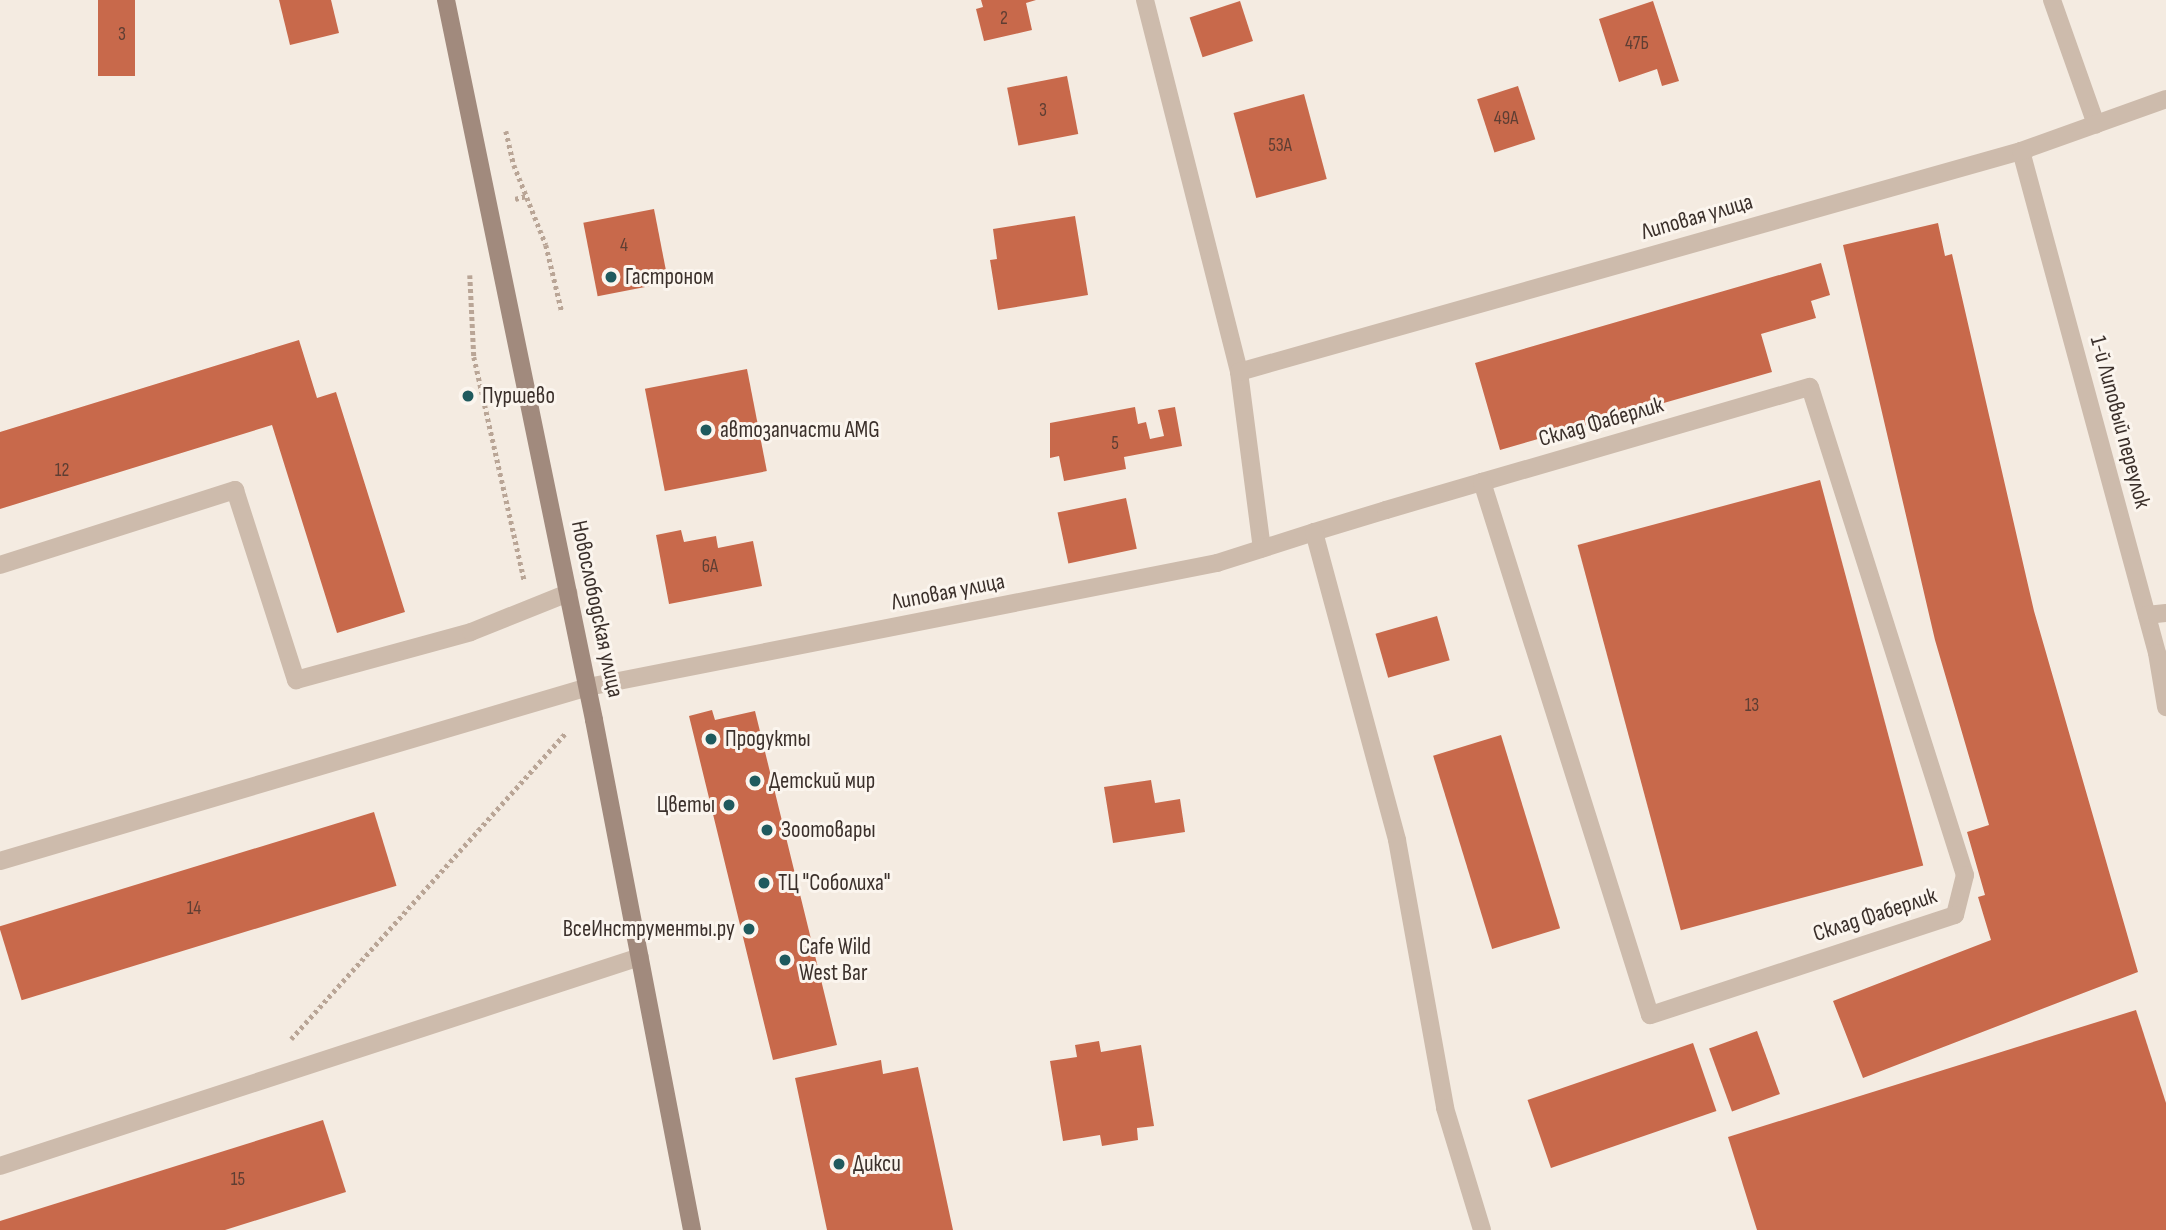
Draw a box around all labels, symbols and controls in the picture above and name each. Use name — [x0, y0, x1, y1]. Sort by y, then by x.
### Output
house number: 2 — [1000, 8, 1008, 30]
house number: 3 — [118, 24, 126, 46]
house number: 47Б — [1625, 33, 1649, 55]
house number: 3 — [1039, 100, 1047, 122]
house number: 49А — [1494, 108, 1518, 130]
house number: 53А — [1268, 135, 1292, 157]
street label: Липовая улица — [1638, 188, 1756, 246]
house number: 4 — [620, 235, 628, 257]
place label: Гастроном — [625, 263, 714, 291]
marker: Гастроном — [603, 269, 619, 285]
street label: 1-й Липовый переулок — [2084, 333, 2156, 511]
place label: Пуршево — [482, 382, 555, 410]
marker: Пуршево — [460, 388, 476, 404]
street label: Склад Фаберлик — [1536, 391, 1666, 453]
place label: автозапчасти AMG — [720, 416, 880, 444]
marker: автозапчасти AMG — [698, 422, 714, 438]
house number: 5 — [1111, 433, 1119, 455]
house number: 12 — [55, 460, 69, 482]
street label: Новослободская улица — [565, 518, 629, 700]
house number: 6А — [702, 556, 718, 578]
street label: Липовая улица — [889, 568, 1007, 616]
house number: 13 — [1745, 695, 1759, 717]
place label: Продукты — [725, 725, 811, 753]
marker: Продукты — [703, 731, 719, 747]
place label: Детский мир — [769, 767, 875, 795]
marker: Детский мир — [747, 773, 763, 789]
place label: Цветы — [657, 791, 715, 819]
marker: Цветы — [721, 797, 737, 813]
place label: Зоотовары — [781, 816, 876, 844]
marker: Зоотовары — [759, 822, 775, 838]
place label: ТЦ "Соболиха" — [778, 869, 890, 897]
marker: ТЦ "Соболиха" — [756, 875, 772, 891]
street label: Склад Фаберлик — [1810, 882, 1940, 948]
house number: 14 — [187, 898, 201, 920]
place label: ВсеИнструменты.ру — [563, 915, 735, 943]
marker: ВсеИнструменты.ру — [741, 921, 757, 937]
place label: Cafe Wild West Bar — [799, 933, 871, 987]
marker: Cafe Wild West Bar — [777, 952, 793, 968]
place label: Дикси — [853, 1150, 901, 1178]
marker: Дикси — [831, 1156, 847, 1172]
house number: 15 — [231, 1169, 245, 1191]

